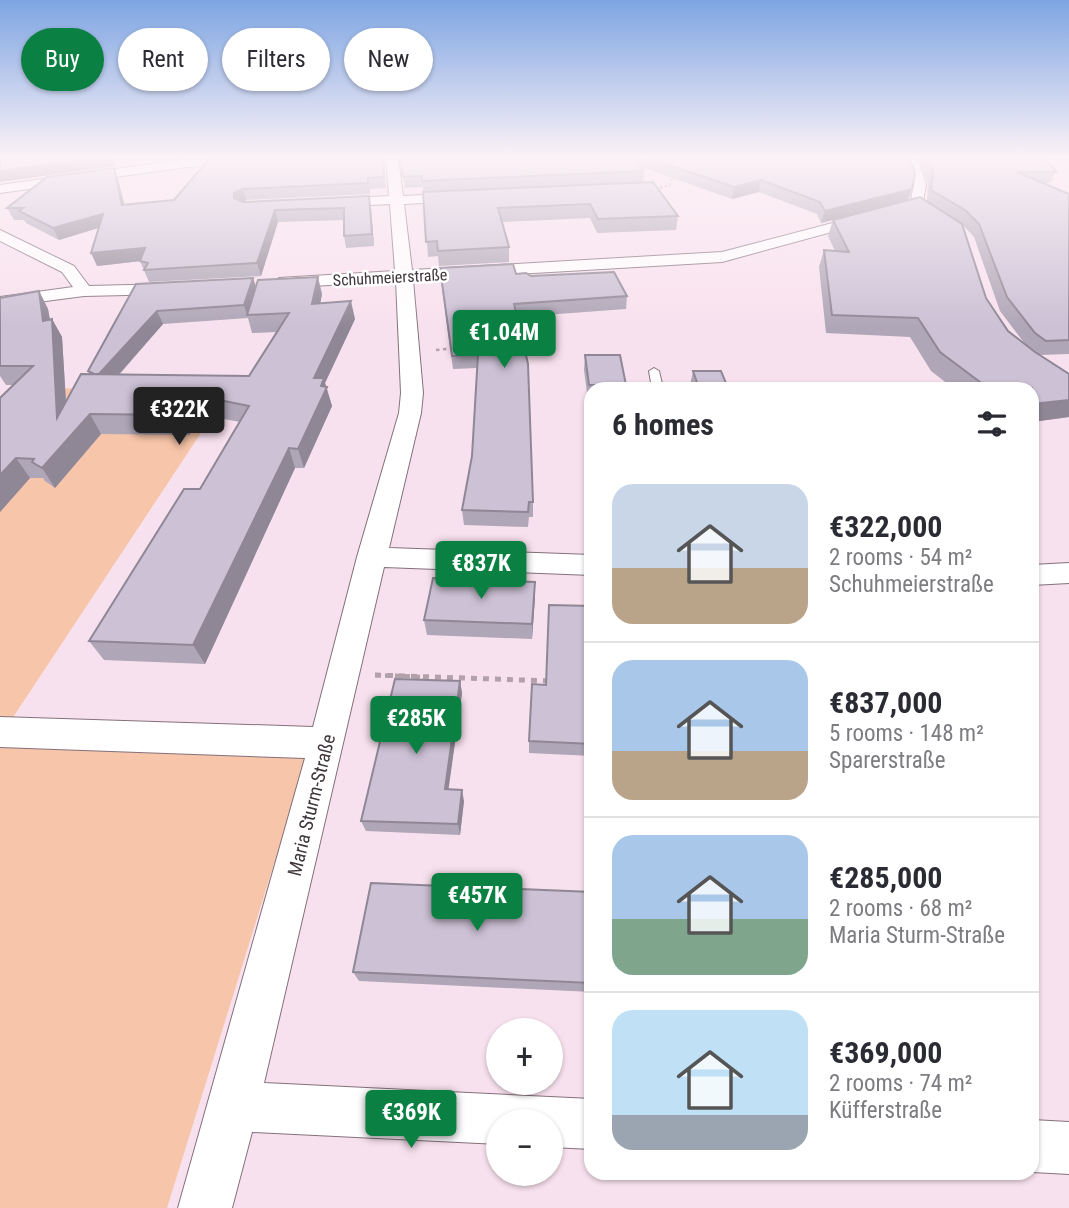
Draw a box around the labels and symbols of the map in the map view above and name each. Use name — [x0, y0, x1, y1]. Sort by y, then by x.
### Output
street label: Schuhmeierstraße — [332, 265, 448, 290]
pin: €1.04M — [447, 310, 561, 370]
pin: €322K — [130, 388, 228, 447]
pin: €837K — [432, 542, 530, 601]
pin: €285K — [367, 696, 465, 756]
street label: Maria Sturm-Straße — [283, 732, 340, 878]
pin: €457K — [428, 874, 526, 933]
pin: €369K — [362, 1090, 460, 1150]

